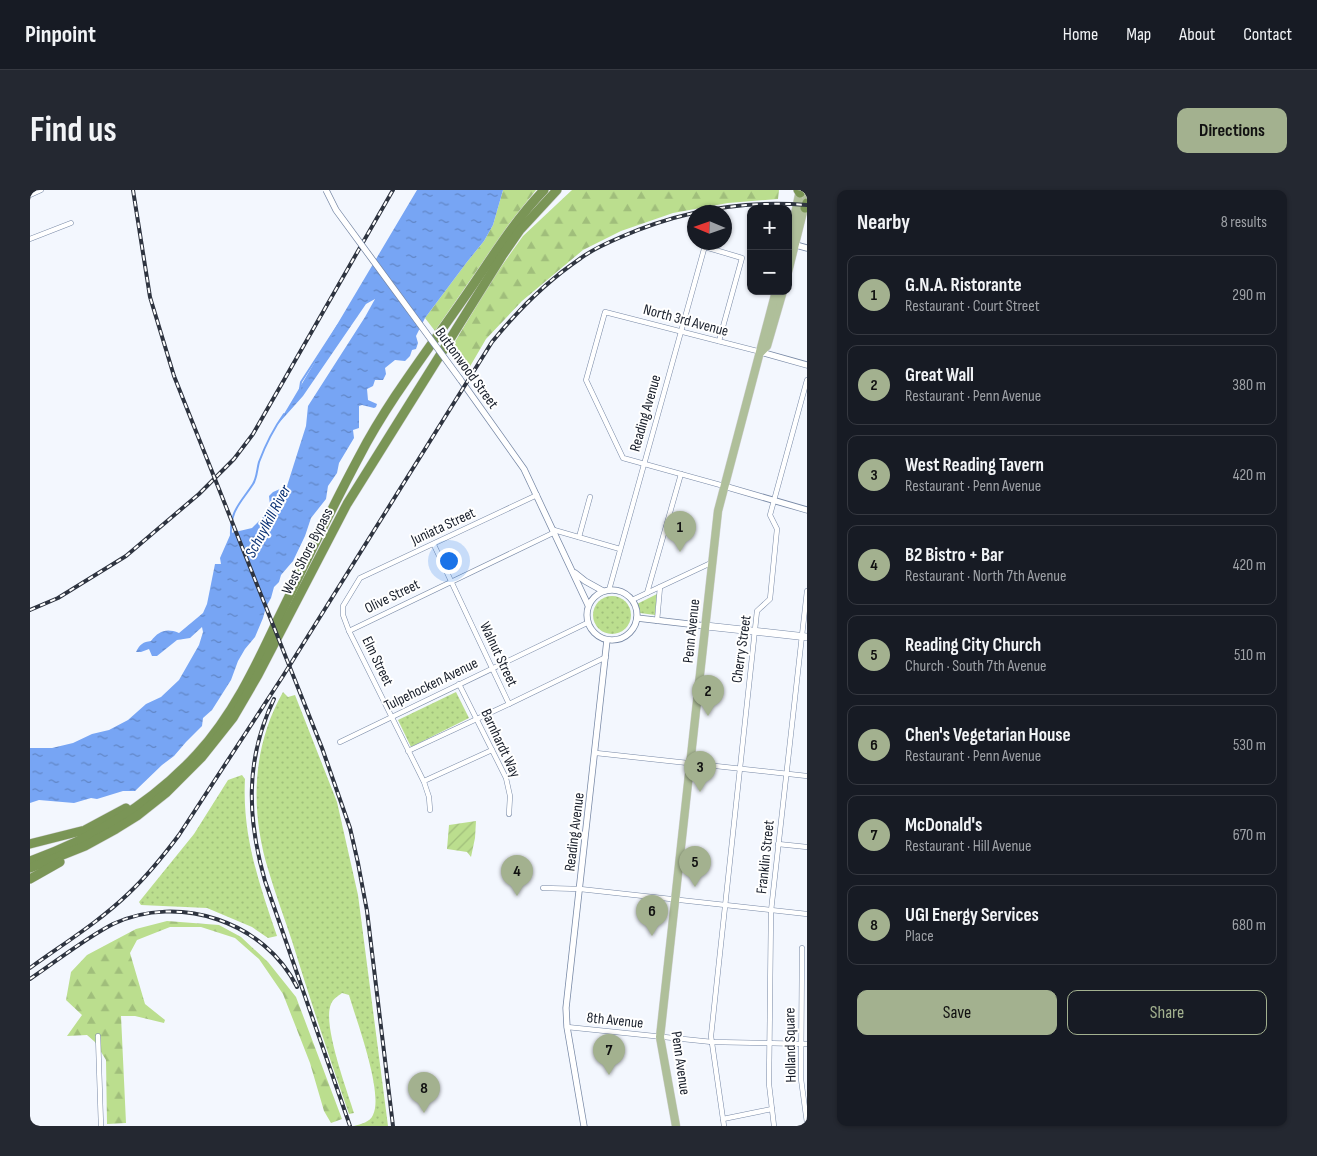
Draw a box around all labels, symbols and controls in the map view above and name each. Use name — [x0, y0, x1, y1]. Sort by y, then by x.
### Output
text: Pinpoint — [25, 20, 96, 49]
text: Home — [1063, 24, 1098, 45]
text: Map — [1126, 24, 1151, 45]
text: About — [1179, 24, 1215, 45]
text: Contact — [1243, 24, 1292, 45]
button: Directions — [1177, 108, 1287, 153]
text: Find us — [30, 109, 117, 152]
north arrow — [687, 205, 732, 250]
map controls — [747, 205, 792, 295]
button: + — [747, 205, 792, 250]
text: Nearby — [857, 210, 910, 235]
text: 8 results — [1221, 213, 1267, 232]
button: − — [747, 250, 792, 295]
text: G.N.A. Ristorante — [905, 274, 1022, 297]
text: 1 — [871, 286, 877, 305]
text: 290 m — [1232, 286, 1266, 305]
text: Restaurant · Court Street — [905, 297, 1040, 316]
street label: North 3rd Avenue — [641, 300, 731, 341]
street label: Buttonwood Street — [431, 324, 503, 413]
text: Great Wall — [905, 364, 974, 387]
street label: Reading Avenue — [625, 373, 666, 454]
text: 2 — [870, 376, 878, 395]
text: 380 m — [1232, 376, 1266, 395]
text: Restaurant · Penn Avenue — [905, 387, 1041, 406]
text: West Reading Tavern — [905, 454, 1044, 477]
text: 3 — [870, 466, 878, 485]
text: 420 m — [1233, 466, 1266, 485]
text: Restaurant · Penn Avenue — [905, 477, 1041, 496]
water label: Schuylkill River — [241, 482, 296, 561]
street label: Juniata Street — [407, 503, 479, 550]
street label: West Shore Bypass — [278, 505, 337, 598]
pin: 1 — [664, 511, 696, 552]
text: B2 Bistro + Bar — [905, 544, 1004, 567]
your location — [436, 548, 462, 574]
text: 4 — [870, 556, 878, 575]
text: 420 m — [1233, 556, 1266, 575]
text: Restaurant · North 7th Avenue — [905, 567, 1066, 586]
street label: Olive Street — [362, 575, 423, 618]
street label: Penn Avenue — [679, 598, 704, 664]
street label: Cherry Street — [727, 614, 756, 684]
street label: Walnut Street — [475, 619, 522, 690]
street label: Elm Street — [357, 633, 398, 689]
text: Reading City Church — [905, 634, 1041, 657]
text: 5 — [870, 646, 878, 665]
text: 510 m — [1234, 646, 1266, 665]
street label: Tulpehocken Avenue — [381, 654, 481, 715]
text: Church · South 7th Avenue — [905, 657, 1047, 676]
pin: 2 — [692, 675, 724, 716]
street label: Barnhardt Way — [476, 706, 525, 781]
text: Chen's Vegetarian House — [905, 724, 1071, 747]
text: 6 — [870, 736, 878, 755]
text: 530 m — [1233, 736, 1266, 755]
text: Restaurant · Penn Avenue — [905, 747, 1041, 766]
pin: 3 — [684, 751, 716, 792]
street label: Reading Avenue — [560, 792, 589, 872]
text: McDonald's — [905, 814, 982, 837]
street label: Franklin Street — [752, 819, 779, 895]
text: 7 — [871, 826, 877, 845]
text: 670 m — [1233, 826, 1266, 845]
text: Restaurant · Hill Avenue — [905, 837, 1031, 856]
pin: 5 — [679, 846, 711, 887]
pin: 4 — [501, 855, 533, 896]
pin: 6 — [636, 895, 668, 936]
text: UGI Energy Services — [905, 904, 1039, 927]
text: 8 — [870, 916, 878, 935]
text: 680 m — [1232, 916, 1266, 935]
text: Place — [905, 927, 934, 946]
button: Save — [857, 990, 1057, 1035]
button: Share — [1067, 990, 1267, 1035]
street label: Holland Square — [780, 1007, 801, 1083]
street label: 8th Avenue — [586, 1008, 644, 1033]
street label: Penn Avenue — [667, 1030, 694, 1096]
pin: 7 — [593, 1034, 625, 1075]
pin: 8 — [408, 1072, 440, 1113]

